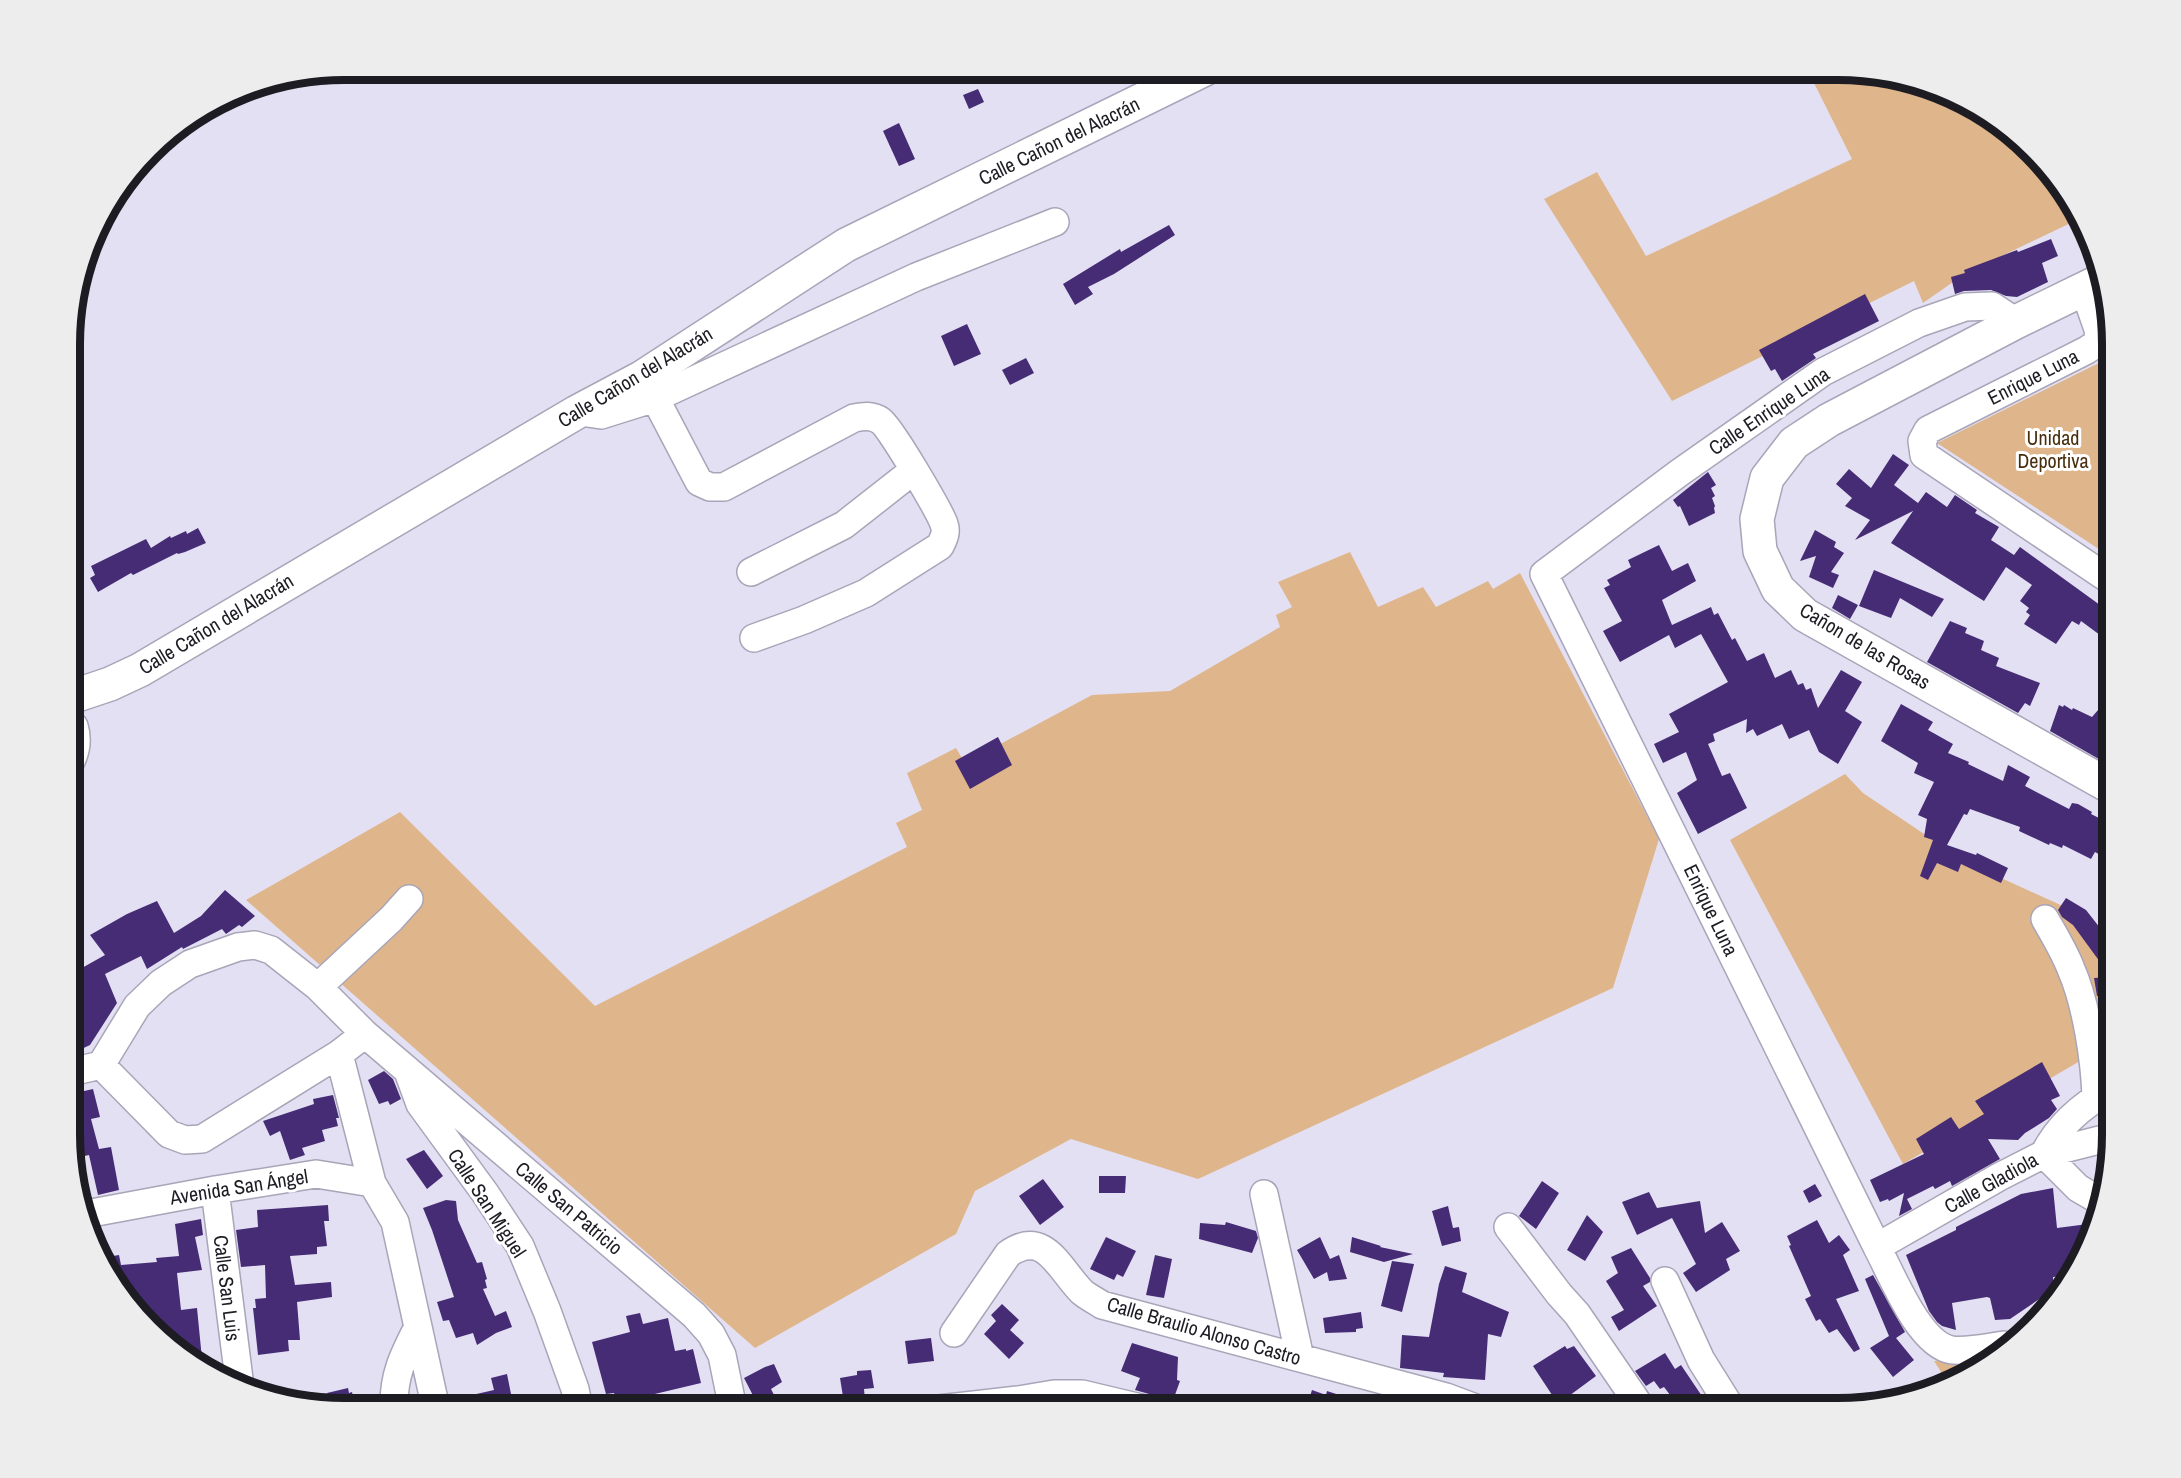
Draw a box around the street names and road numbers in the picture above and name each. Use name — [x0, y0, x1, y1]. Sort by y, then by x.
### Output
street label: Calle Cañon del Alacrán — [974, 90, 1144, 191]
street label: Calle Cañon del Alacrán — [552, 320, 717, 433]
street label: Enrique Luna — [1983, 342, 2083, 411]
street label: Calle Enrique Luna — [1703, 360, 1834, 461]
street label: Calle Cañon del Alacrán — [133, 567, 298, 680]
street label: Cañon de las Rosas — [1795, 596, 1936, 695]
street label: Enrique Luna — [1678, 860, 1745, 960]
street label: Calle San Miguel — [442, 1143, 533, 1262]
street label: Calle Gladiola — [1939, 1146, 2042, 1219]
street label: Calle San Patricio — [510, 1155, 629, 1260]
street label: Avenida San Ángel — [167, 1162, 310, 1211]
street label: Calle San Luis — [208, 1233, 247, 1343]
street label: Calle Braulio Alonso Castro — [1104, 1290, 1304, 1371]

